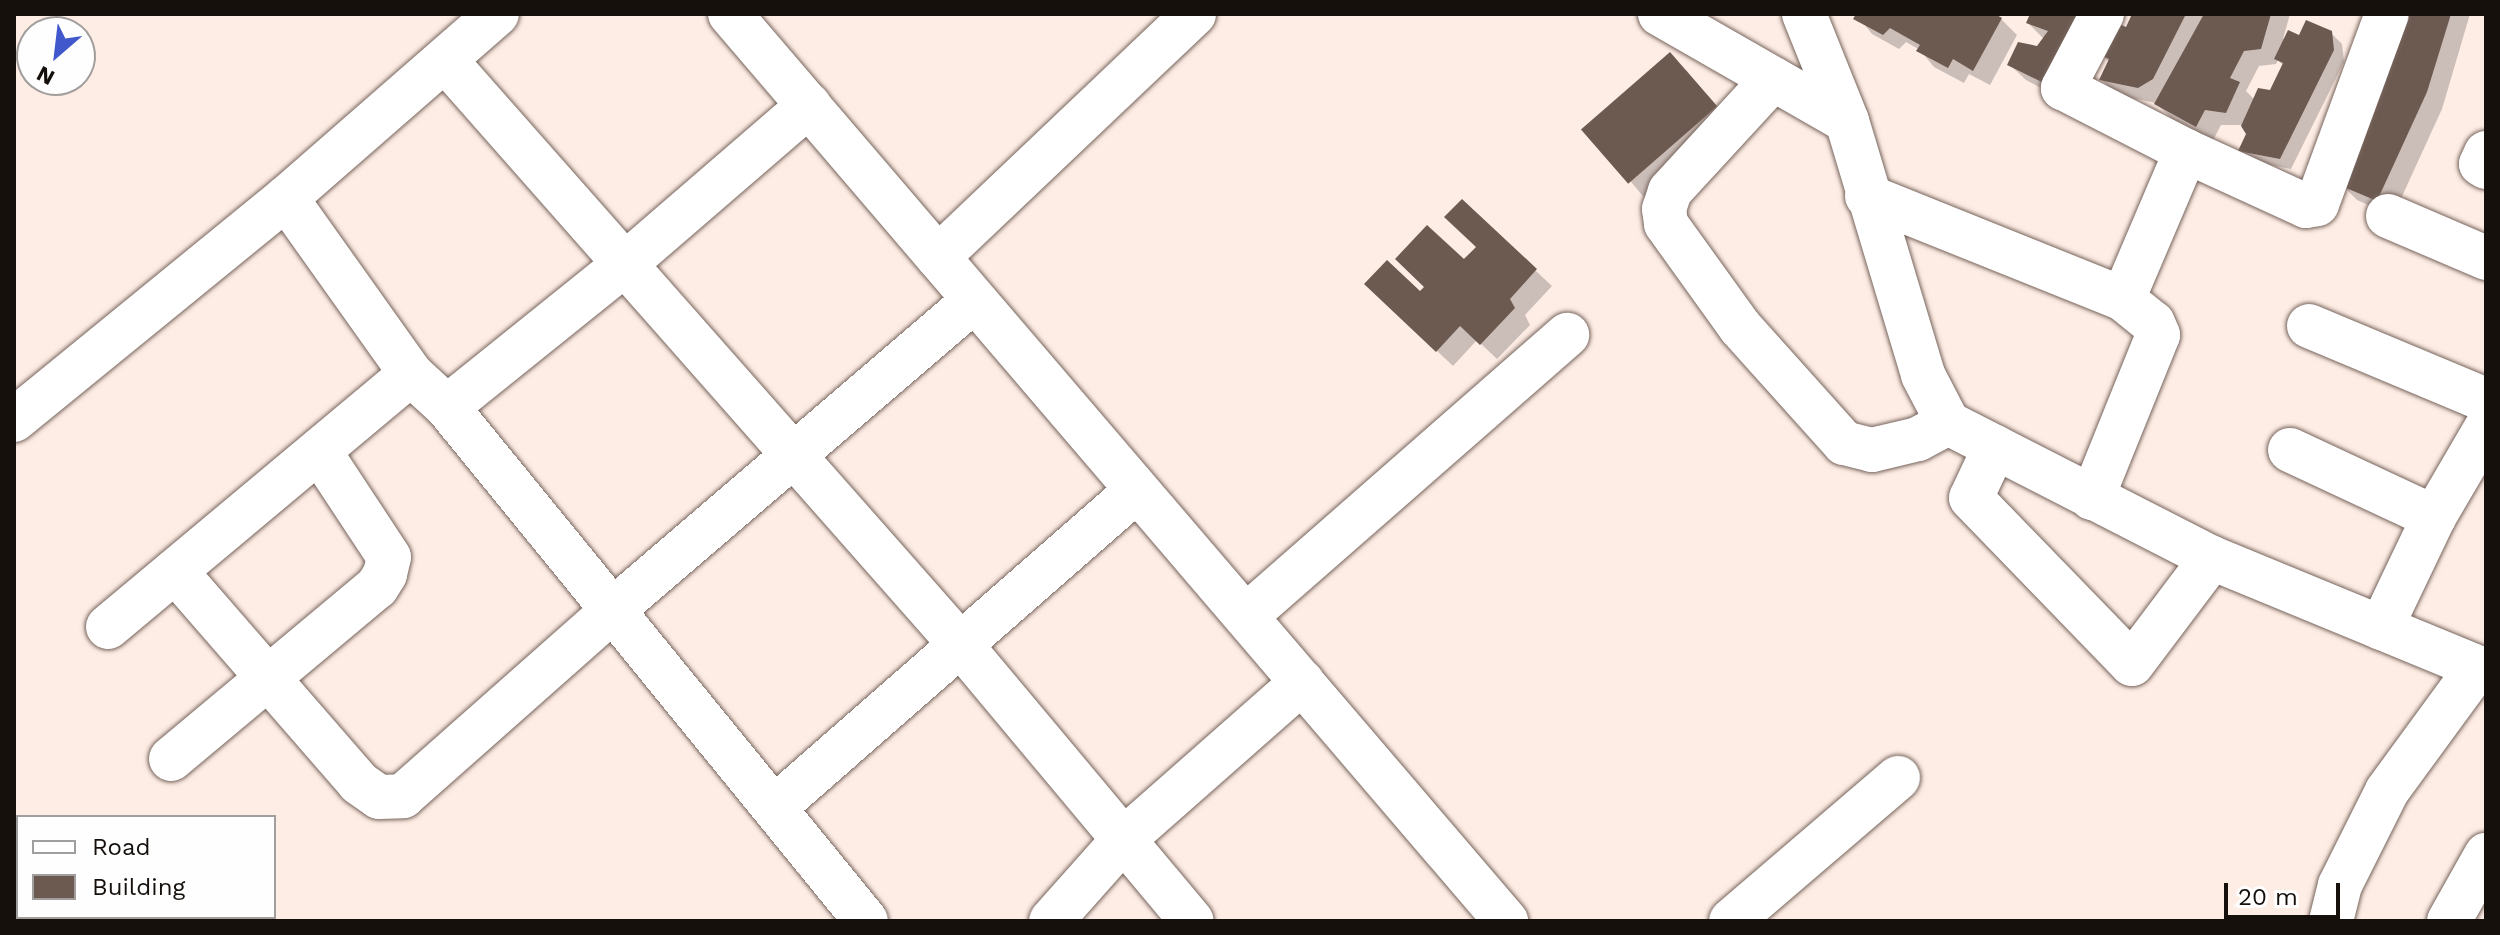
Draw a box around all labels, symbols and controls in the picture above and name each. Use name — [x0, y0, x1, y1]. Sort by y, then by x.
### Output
north arrow — [16, 16, 96, 96]
text: N — [32, 61, 59, 91]
legend — [16, 815, 276, 919]
text: Road — [92, 833, 151, 861]
scale bar — [2228, 867, 2344, 917]
text: Building — [92, 873, 185, 901]
text: 20 m — [2238, 883, 2298, 911]

